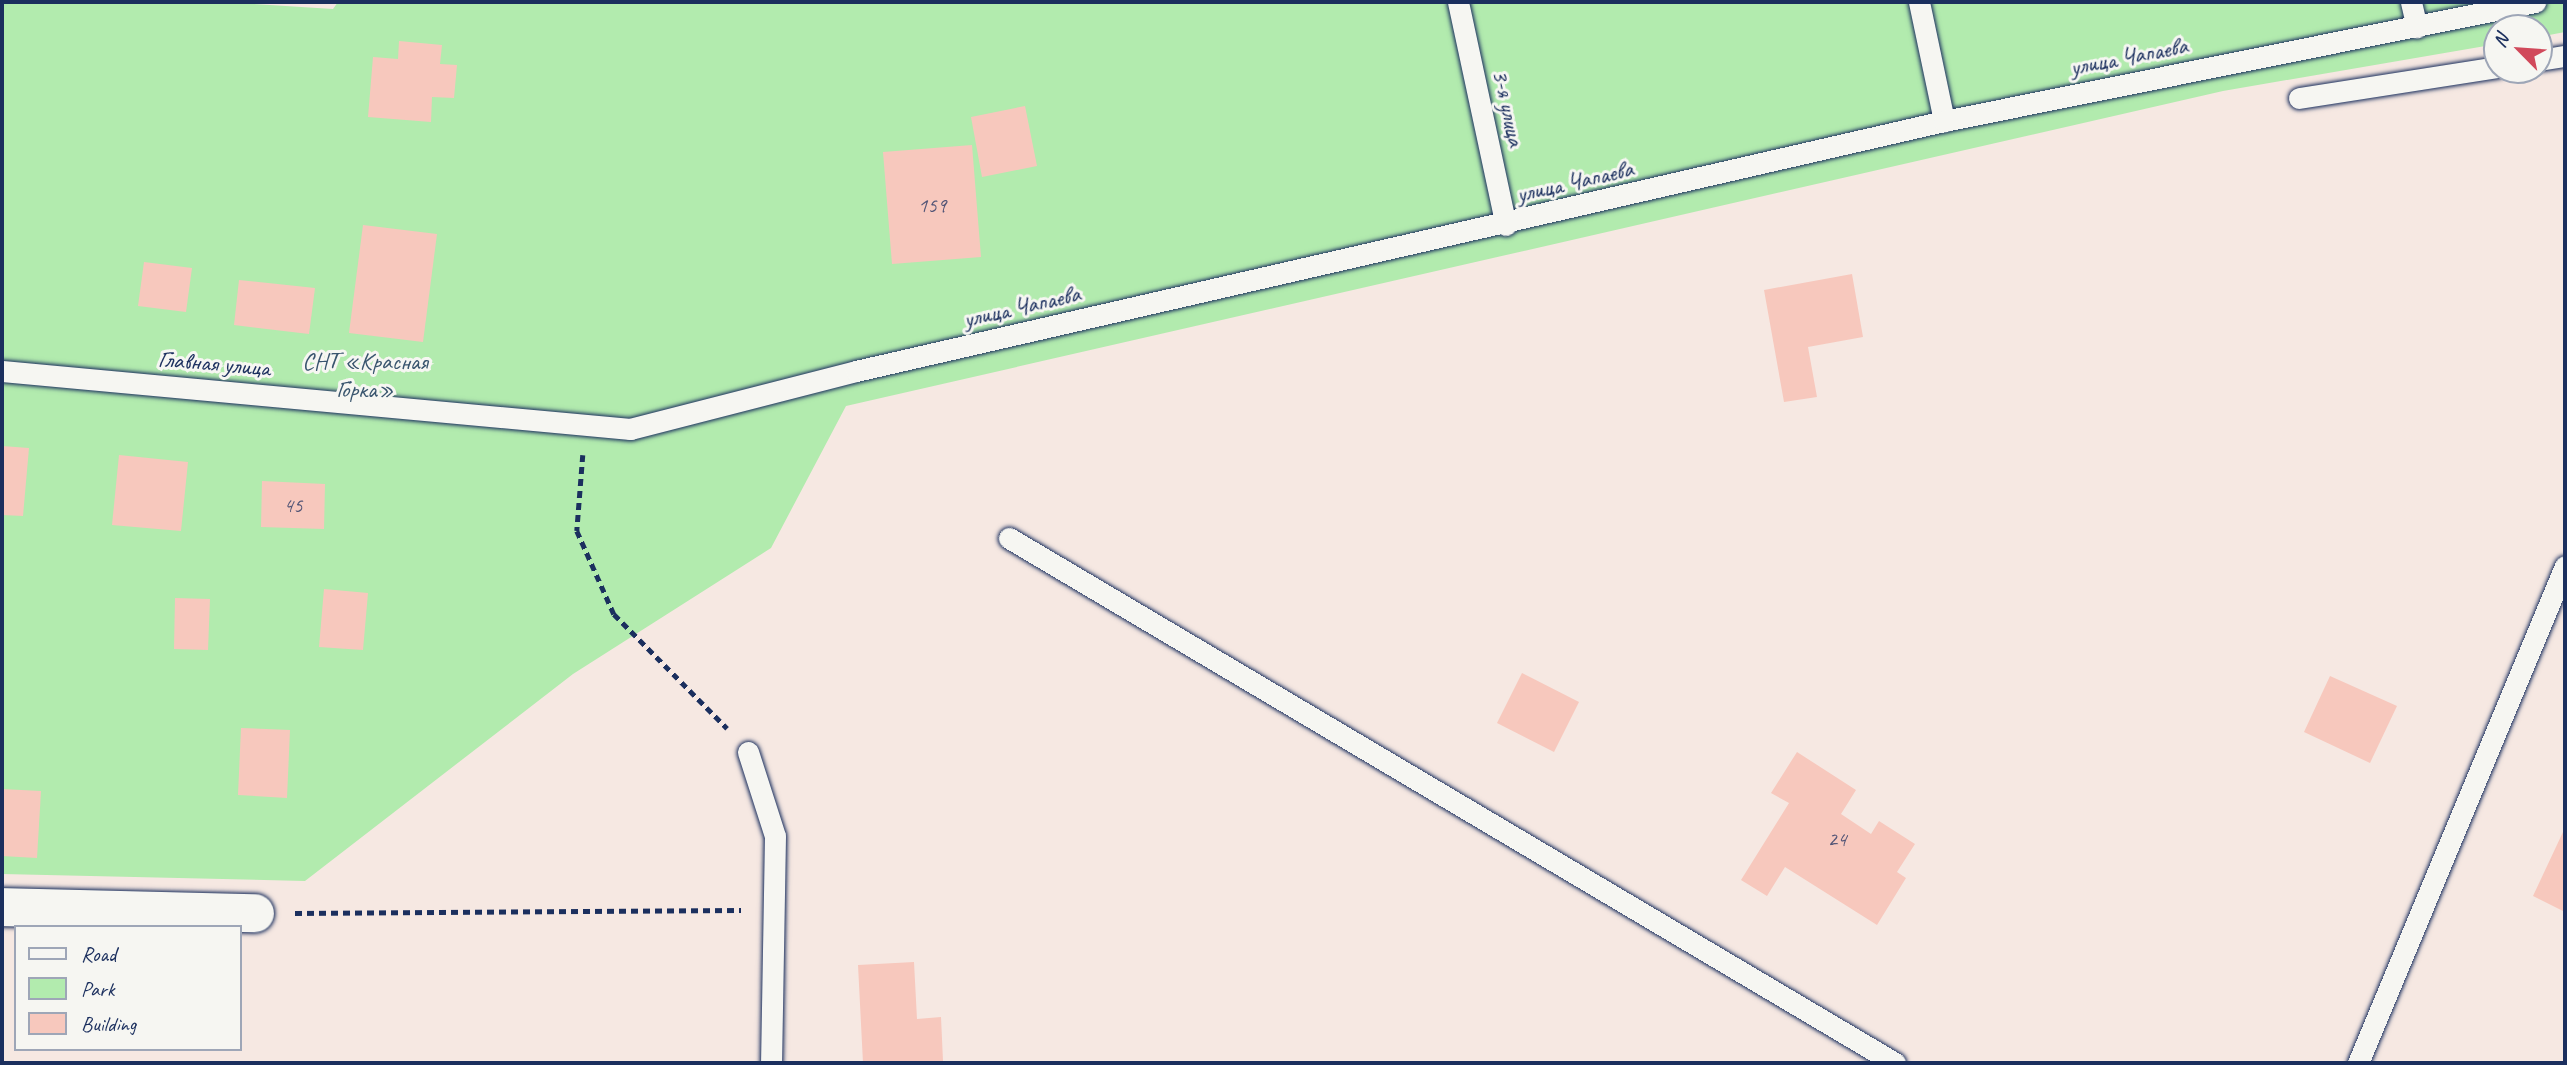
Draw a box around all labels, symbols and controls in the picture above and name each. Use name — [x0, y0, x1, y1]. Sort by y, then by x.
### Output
north arrow — [2483, 14, 2553, 84]
street label: улица Чапаева — [2068, 31, 2190, 83]
text: N — [2487, 31, 2514, 51]
street label: 3-я улица — [1486, 66, 1530, 150]
street label: улица Чапаева — [1514, 155, 1636, 209]
house number: 159 — [918, 192, 946, 218]
street label: улица Чапаева — [961, 280, 1083, 334]
street label: Главная улица — [157, 345, 271, 383]
park label: СНТ «Красная Горка» — [302, 348, 428, 404]
house number: 45 — [284, 492, 302, 518]
house number: 24 — [1828, 826, 1846, 852]
legend — [14, 925, 242, 1051]
text: Road — [81, 941, 116, 967]
text: Park — [81, 976, 114, 1002]
text: Building — [81, 1011, 136, 1037]

